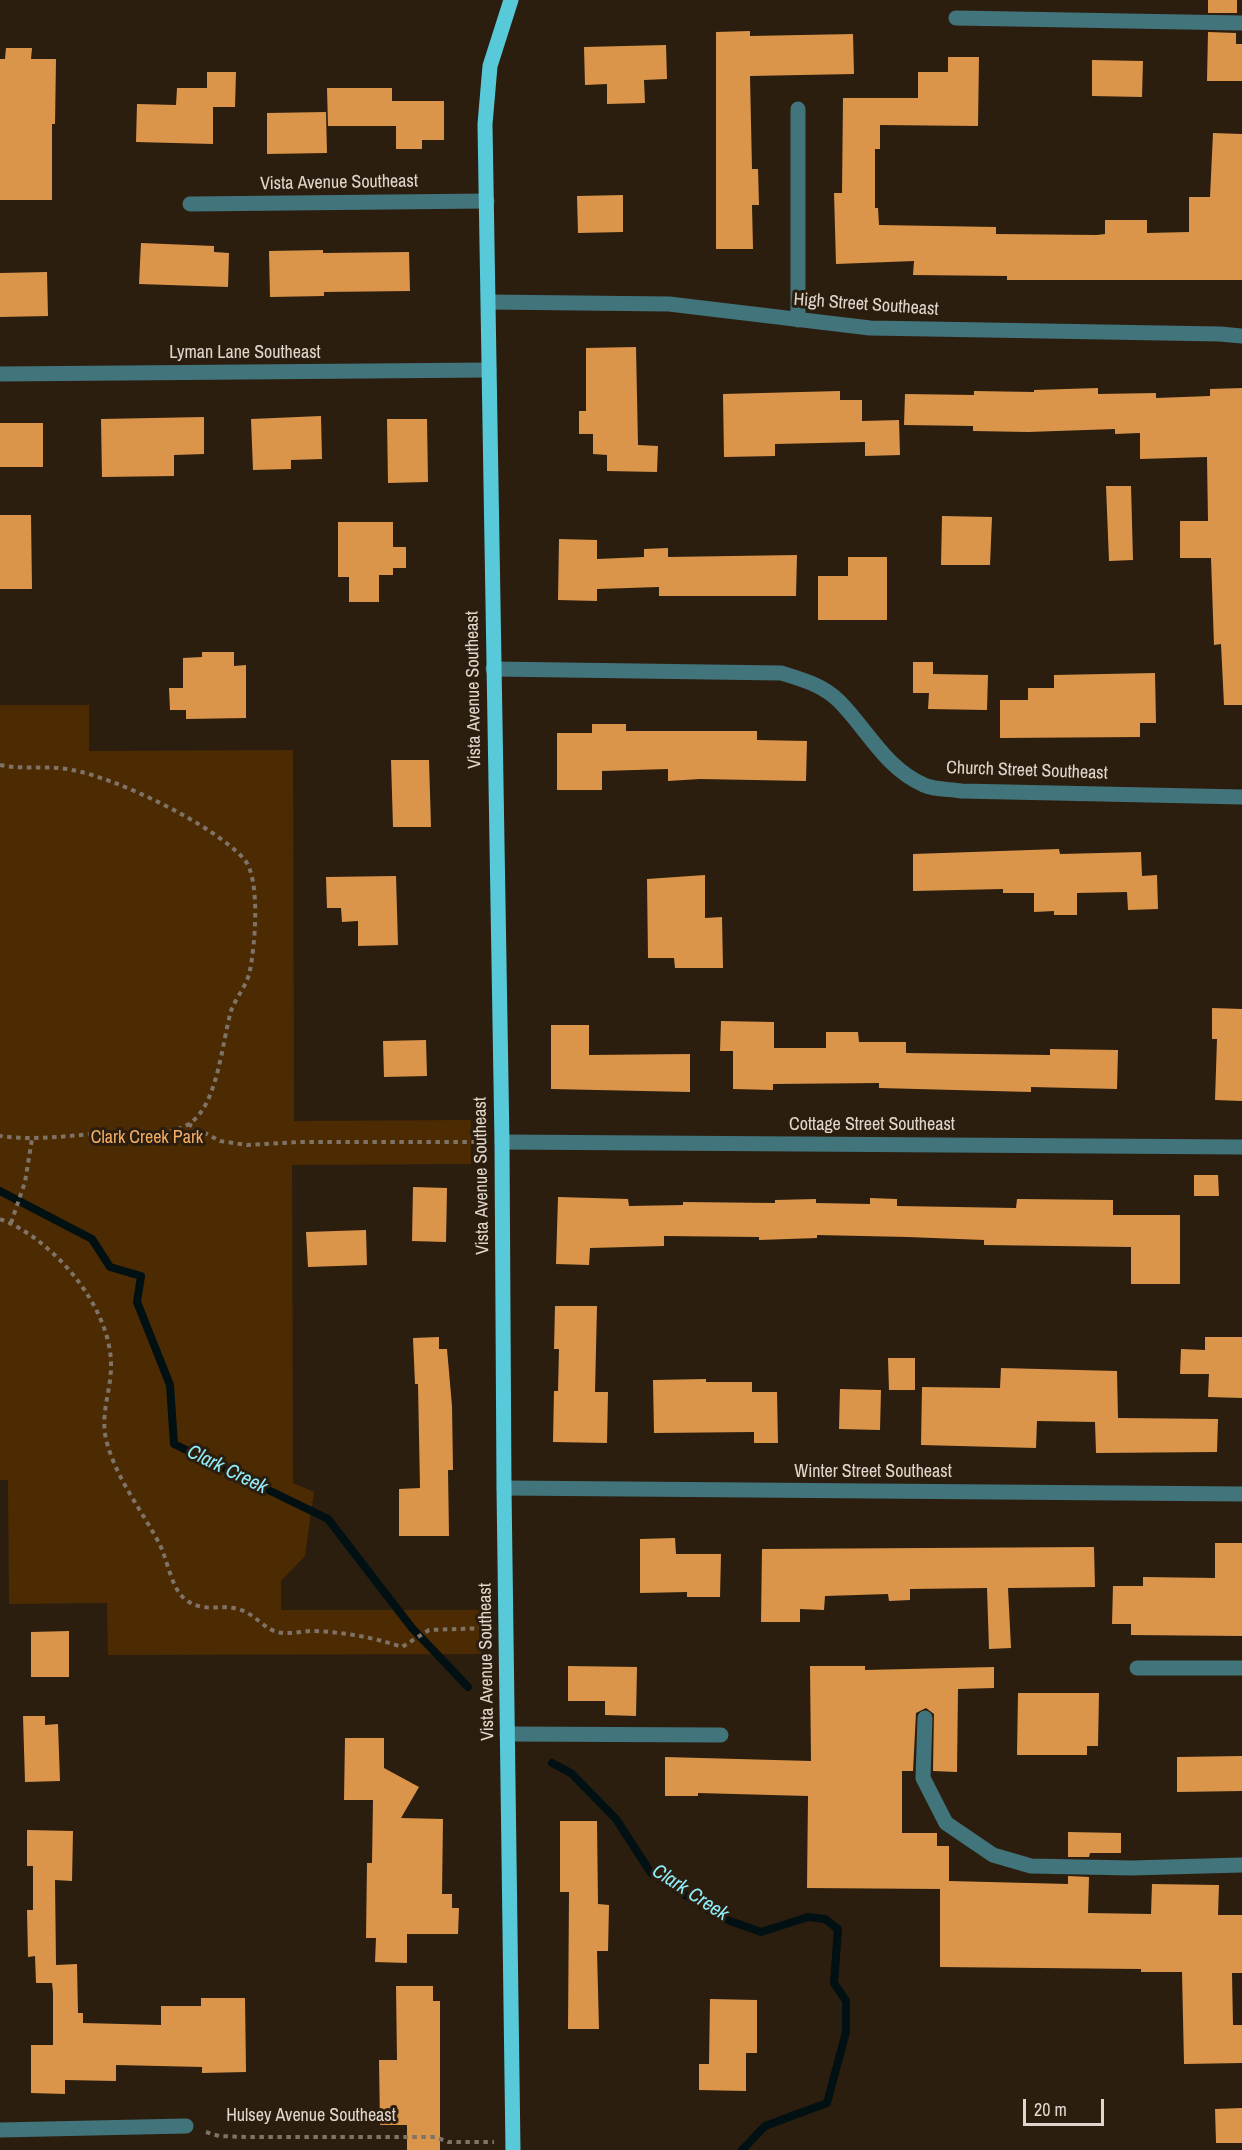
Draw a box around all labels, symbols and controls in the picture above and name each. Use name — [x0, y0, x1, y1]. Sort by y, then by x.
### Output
street label: Vista Avenue Southeast — [260, 171, 418, 195]
street label: High Street Southeast — [793, 289, 939, 321]
street label: Lyman Lane Southeast — [169, 342, 321, 364]
street label: Vista Avenue Southeast — [462, 611, 486, 769]
street label: Church Street Southeast — [946, 757, 1108, 785]
street label: Vista Avenue Southeast — [470, 1097, 494, 1255]
street label: Cottage Street Southeast — [789, 1114, 955, 1136]
park label: Clark Creek Park — [91, 1127, 203, 1149]
water label: Clark Creek — [183, 1440, 271, 1500]
street label: Winter Street Southeast — [794, 1461, 952, 1483]
street label: Vista Avenue Southeast — [475, 1583, 499, 1741]
water label: Clark Creek — [647, 1859, 733, 1927]
scale bar — [1026, 2087, 1107, 2125]
text: 20 m — [1034, 2097, 1067, 2122]
street label: Hulsey Avenue Southeast — [226, 2105, 396, 2127]

